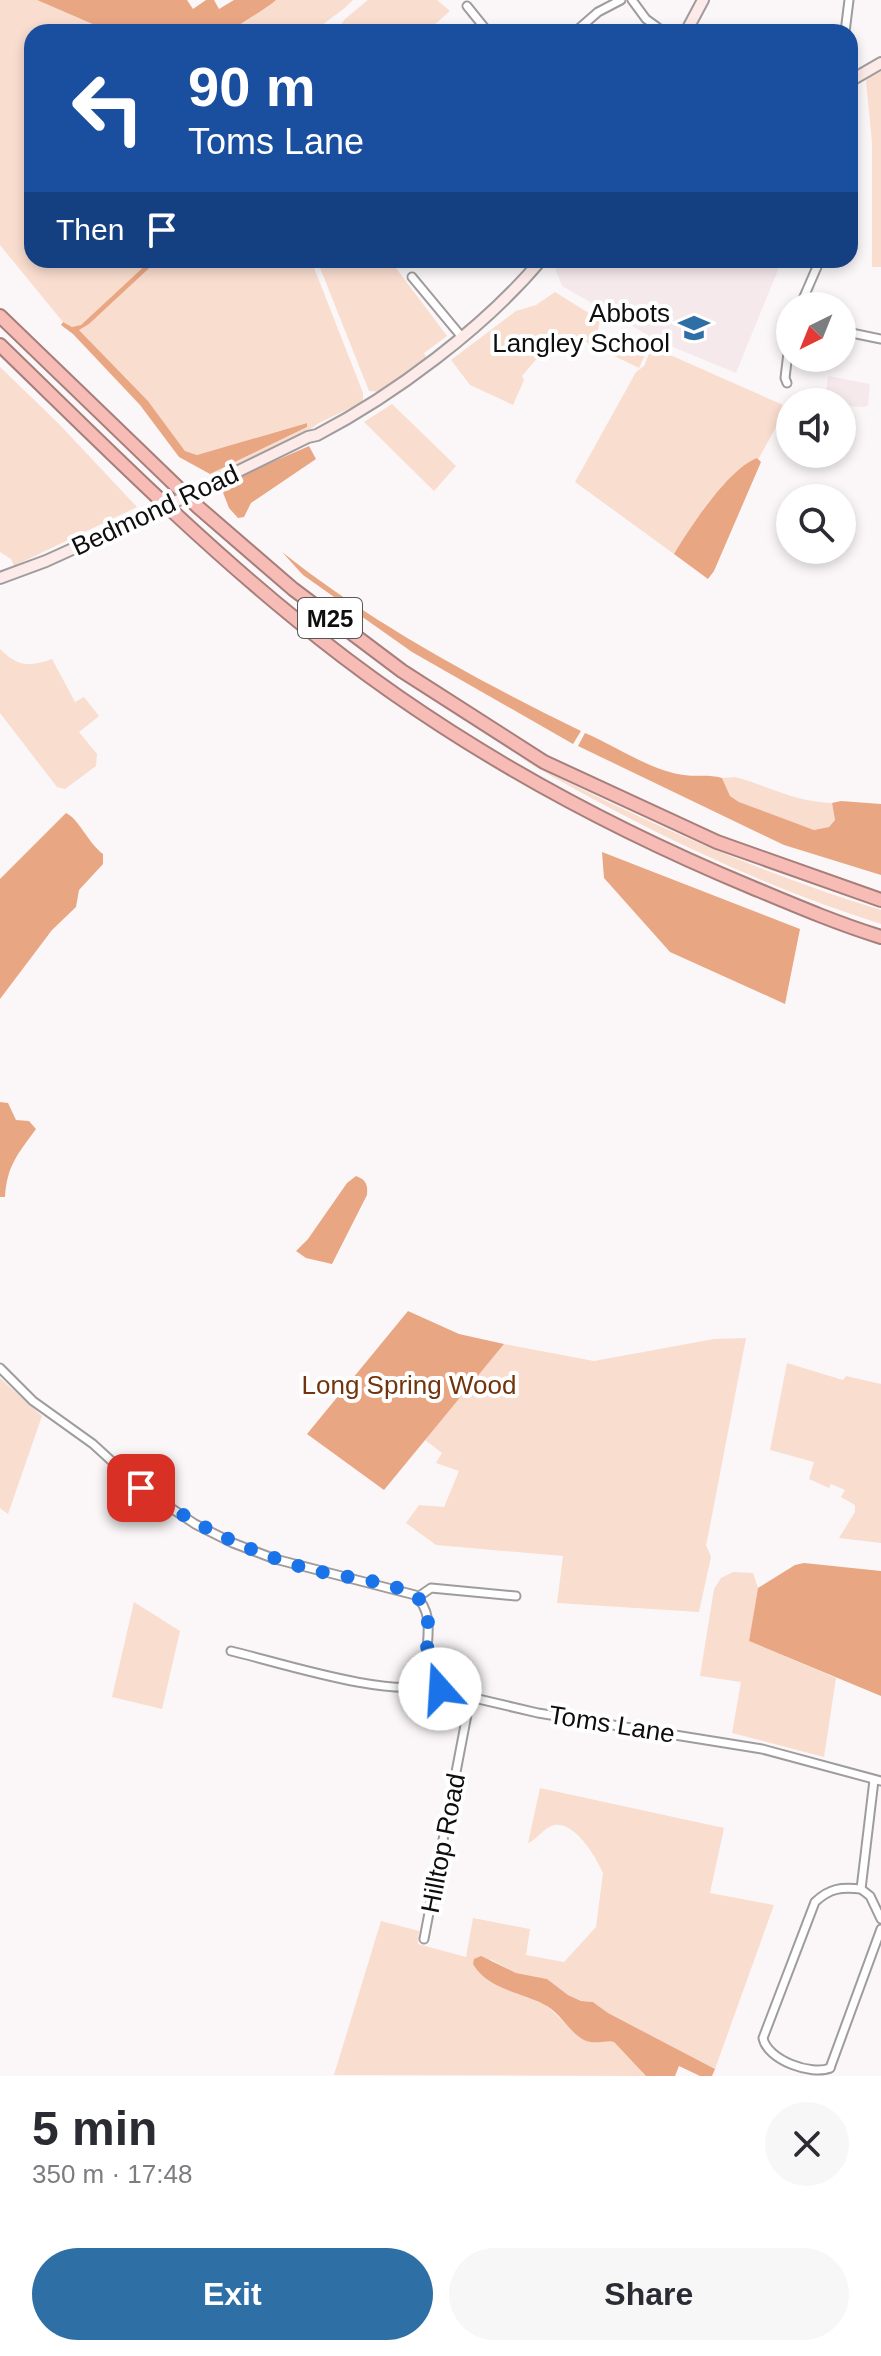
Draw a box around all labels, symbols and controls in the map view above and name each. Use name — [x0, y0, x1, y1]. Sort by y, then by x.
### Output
text: 90 m — [188, 55, 316, 118]
icon: left — [56, 56, 160, 160]
text: Toms Lane — [188, 121, 364, 162]
icon: arrive — [140, 208, 184, 252]
text: Then — [56, 213, 124, 246]
north arrow — [776, 292, 856, 372]
map controls — [776, 292, 856, 564]
place label: Abbots Langley School — [492, 298, 670, 358]
school or university icon: Abbots Langley School — [677, 311, 711, 345]
button: sound — [776, 388, 856, 468]
street label: Bedmond Road — [67, 458, 243, 562]
button: search — [776, 484, 856, 564]
road number: M25 — [298, 598, 362, 638]
park label: Long Spring Wood — [302, 1370, 516, 1400]
pin — [107, 1454, 175, 1522]
icon: arrive — [119, 1466, 163, 1510]
position arrow — [398, 1647, 482, 1731]
street label: Toms Lane — [547, 1699, 677, 1749]
street label: Hilltop Road — [415, 1771, 471, 1915]
text: 5 min — [32, 2102, 157, 2155]
button: close — [765, 2102, 849, 2186]
text: 350 m · 17:48 — [32, 2159, 192, 2189]
button: Exit — [32, 2248, 433, 2340]
button: Share — [449, 2248, 849, 2340]

